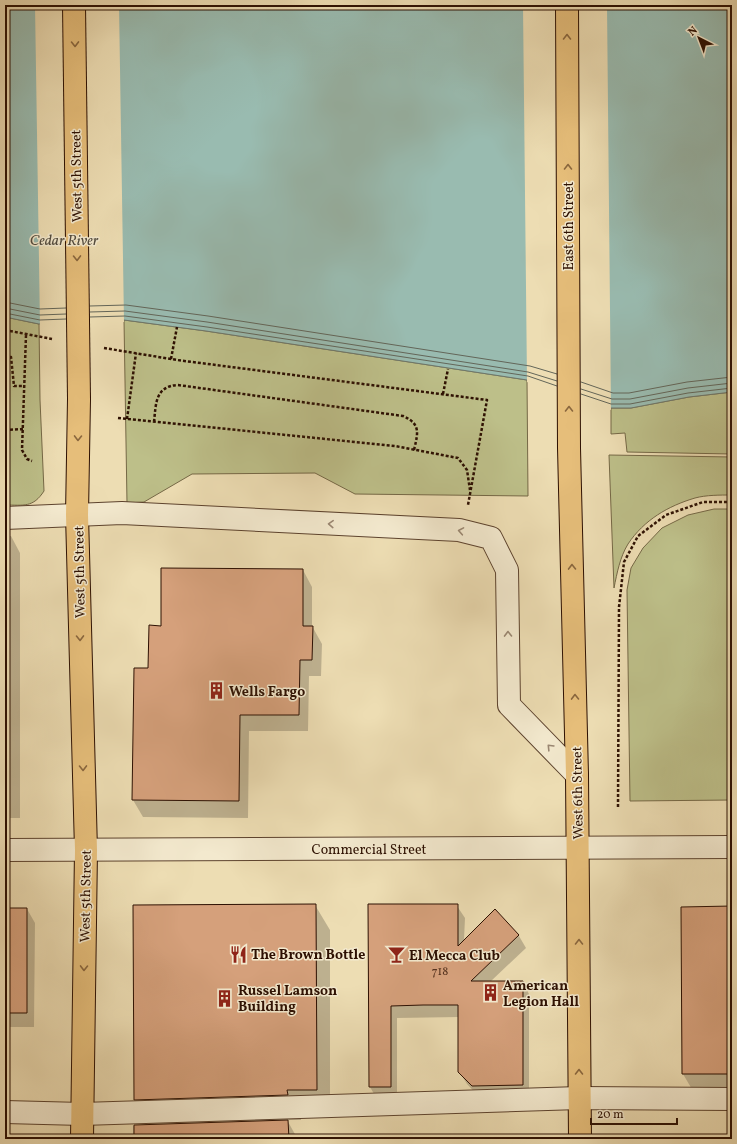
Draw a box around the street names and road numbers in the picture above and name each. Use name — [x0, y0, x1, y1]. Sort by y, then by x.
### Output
street label: West 5th Street — [67, 129, 88, 223]
street label: East 6th Street — [560, 181, 579, 270]
street label: West 5th Street — [70, 525, 91, 619]
street label: West 6th Street — [568, 746, 589, 840]
street label: Commercial Street — [312, 841, 427, 860]
street label: West 5th Street — [76, 849, 97, 943]

